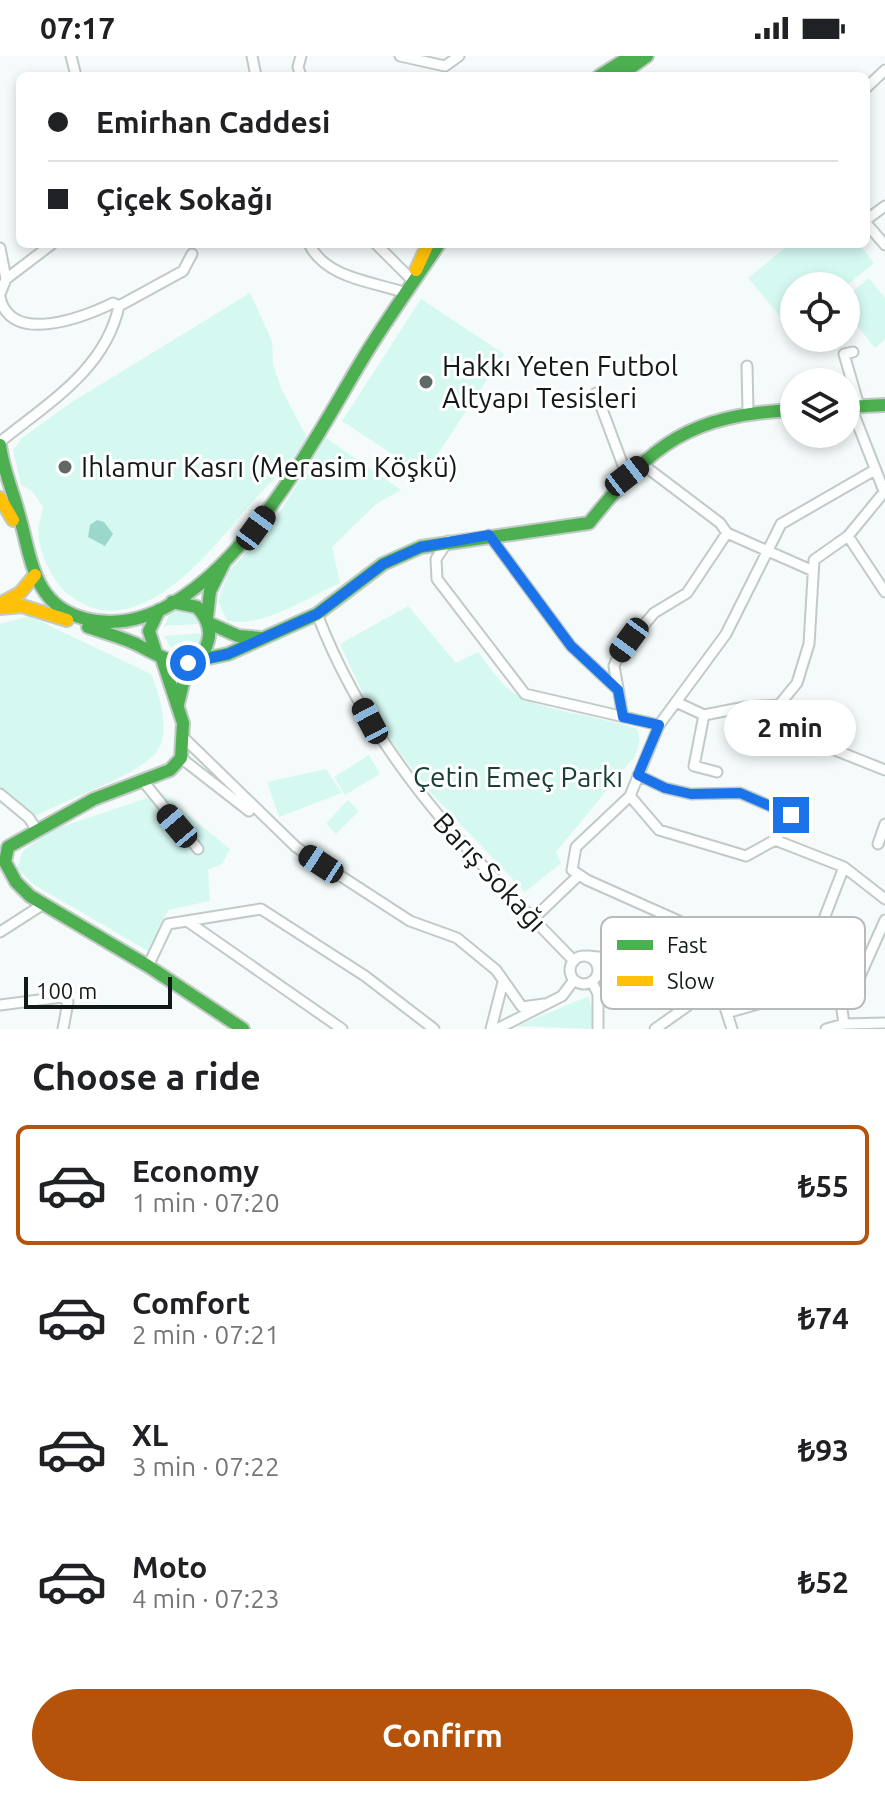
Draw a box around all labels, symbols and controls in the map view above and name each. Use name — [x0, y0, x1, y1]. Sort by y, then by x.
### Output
text: 07:17 — [40, 11, 115, 45]
text: Emirhan Caddesi — [96, 105, 330, 139]
text: Çiçek Sokağı — [96, 182, 273, 216]
map controls — [780, 272, 860, 448]
button: locate — [780, 272, 860, 352]
place label: Hakkı Yeten Futbol Altyapı Tesisleri — [442, 350, 678, 413]
button: layers — [780, 368, 860, 448]
marker: Hakkı Yeten Futbol Altyapı Tesisleri — [417, 373, 435, 391]
place label: Ihlamur Kasrı (Merasim Köşkü) — [81, 451, 458, 483]
car — [601, 452, 653, 500]
marker: Ihlamur Kasrı (Merasim Köşkü) — [56, 458, 74, 476]
car — [232, 502, 280, 554]
car — [605, 614, 653, 666]
route start — [170, 645, 206, 681]
car — [348, 694, 392, 748]
callout: 2 min — [725, 699, 857, 755]
text: 2 min — [757, 713, 823, 742]
park label: Çetin Emeç Parkı — [413, 761, 623, 792]
route end — [773, 797, 809, 833]
car — [152, 800, 202, 852]
street label: Barış Sokağı — [428, 806, 553, 937]
car — [294, 841, 348, 887]
legend — [601, 917, 865, 1009]
text: Fast — [667, 932, 708, 957]
text: Slow — [667, 968, 714, 993]
scale bar — [24, 973, 172, 1009]
text: 100 m — [36, 978, 97, 1003]
text: Choose a ride — [32, 1056, 261, 1097]
icon: car — [36, 1149, 108, 1221]
text: Economy — [132, 1154, 259, 1188]
text: ₺55 — [798, 1169, 849, 1203]
text: 1 min · 07:20 — [132, 1188, 280, 1217]
icon: car — [36, 1281, 108, 1353]
text: Comfort — [132, 1286, 250, 1320]
text: ₺74 — [798, 1301, 849, 1335]
text: 2 min · 07:21 — [132, 1320, 280, 1349]
icon: car — [36, 1413, 108, 1485]
text: XL — [132, 1418, 168, 1452]
text: ₺93 — [798, 1433, 849, 1467]
text: 3 min · 07:22 — [132, 1452, 280, 1481]
icon: car — [36, 1545, 108, 1617]
text: Moto — [132, 1550, 207, 1584]
text: ₺52 — [798, 1565, 849, 1599]
text: 4 min · 07:23 — [132, 1584, 280, 1613]
button: Confirm — [32, 1689, 853, 1781]

